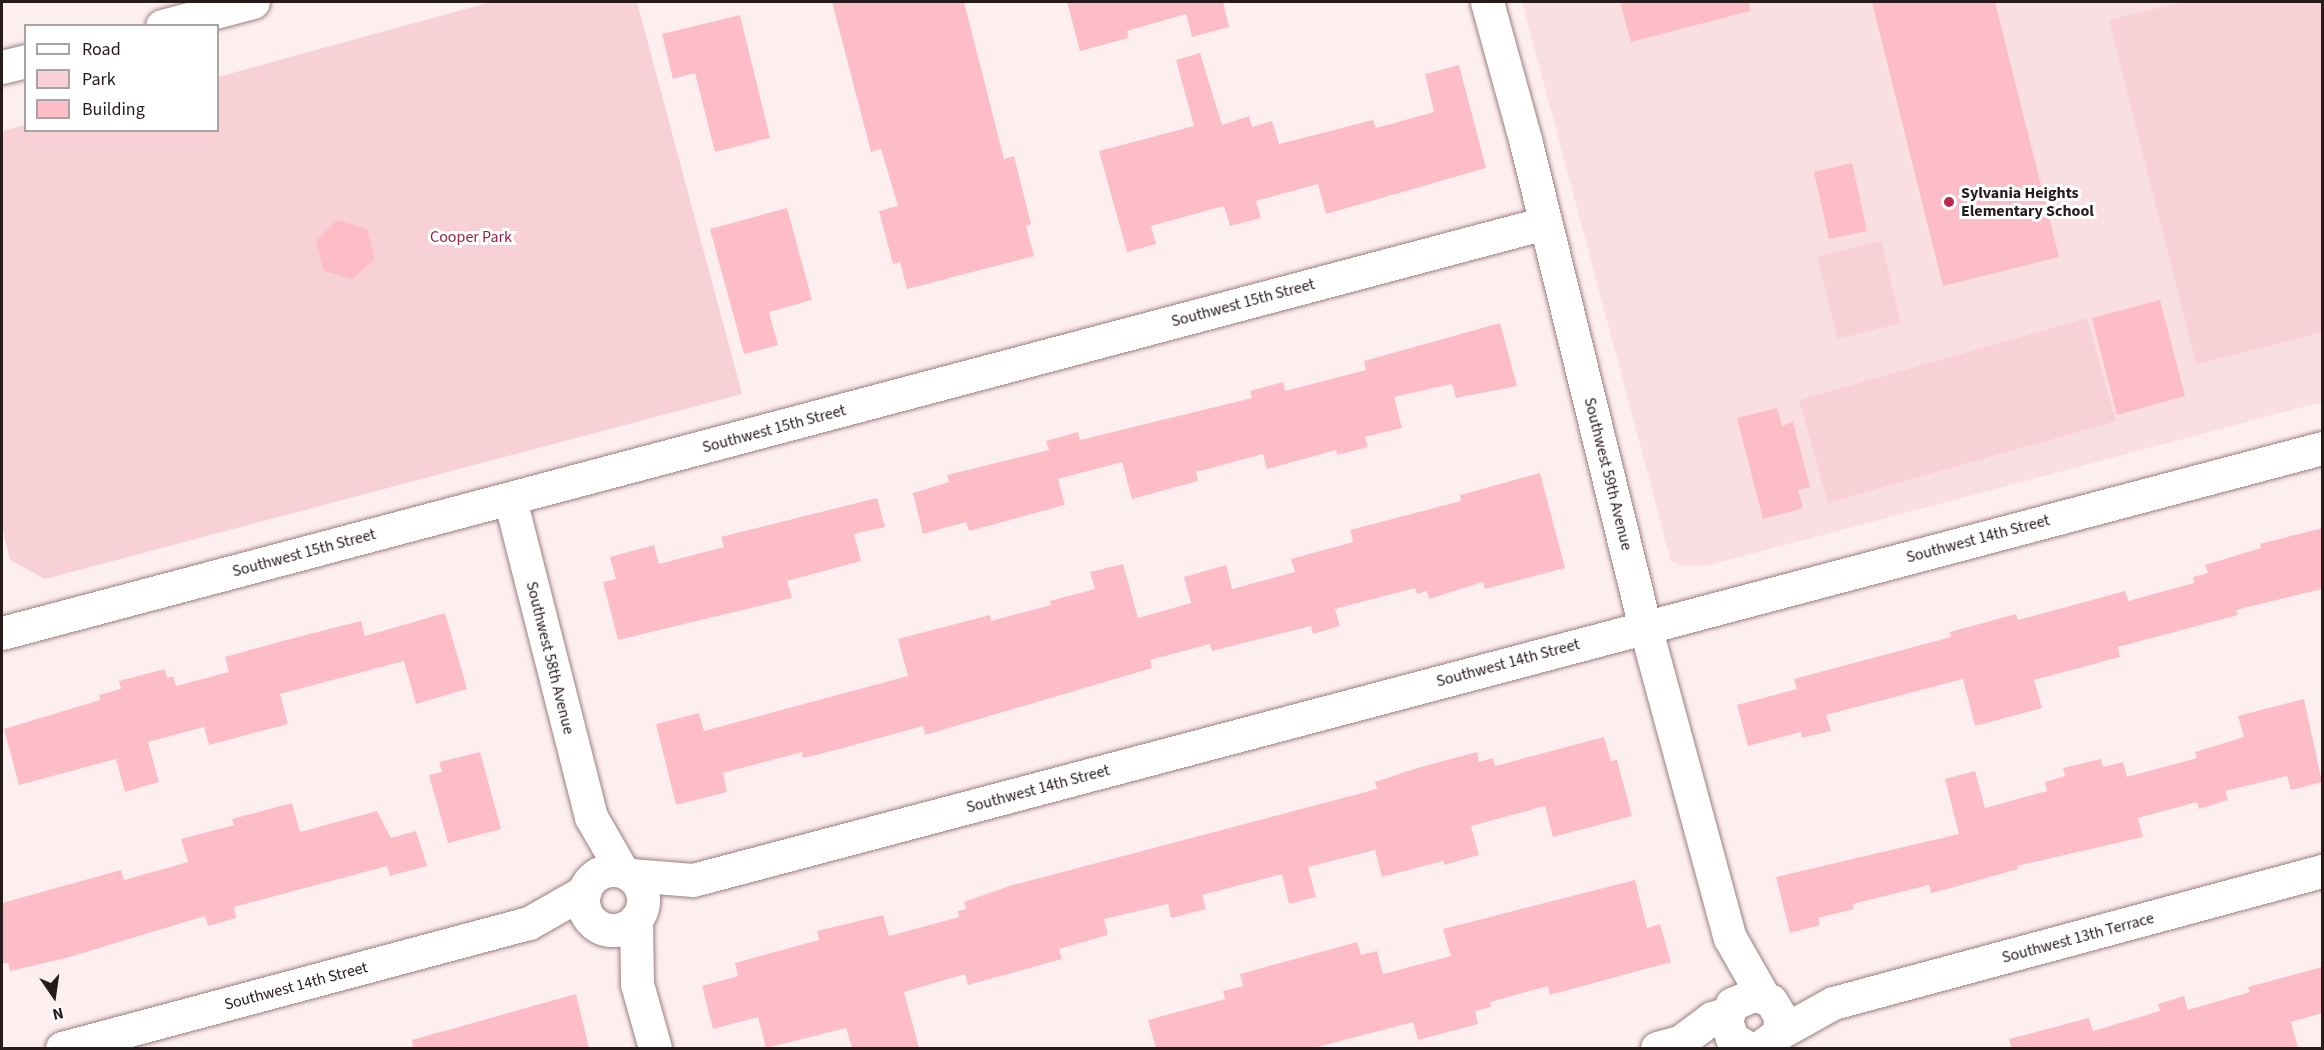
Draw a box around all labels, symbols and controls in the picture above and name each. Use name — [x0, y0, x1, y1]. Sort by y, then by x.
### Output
legend — [24, 24, 219, 132]
text: Road — [82, 37, 121, 62]
text: Park — [82, 67, 116, 92]
text: Building — [82, 97, 145, 122]
place label: Sylvania Heights Elementary School — [1961, 183, 2094, 221]
marker: Sylvania Heights Elementary School — [1942, 195, 1956, 209]
park label: Cooper Park — [430, 227, 512, 247]
street label: Southwest 15th Street — [1169, 275, 1317, 331]
street label: Southwest 59th Avenue — [1580, 396, 1636, 552]
street label: Southwest 15th Street — [700, 401, 848, 457]
street label: Southwest 14th Street — [1904, 511, 2052, 567]
street label: Southwest 15th Street — [230, 525, 378, 581]
street label: Southwest 58th Avenue — [522, 580, 578, 736]
street label: Southwest 14th Street — [1434, 635, 1582, 691]
street label: Southwest 14th Street — [964, 761, 1112, 817]
street label: Southwest 13th Terrace — [2000, 908, 2156, 968]
street label: Southwest 14th Street — [222, 958, 370, 1014]
north arrow — [24, 966, 84, 1026]
text: N — [50, 1002, 66, 1025]

